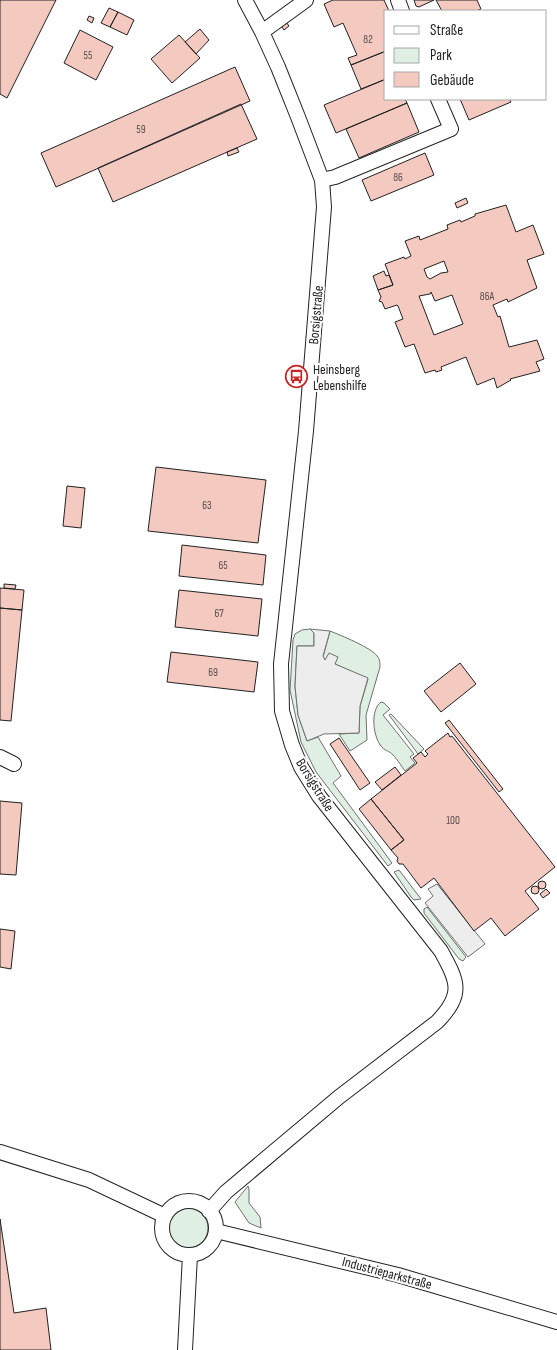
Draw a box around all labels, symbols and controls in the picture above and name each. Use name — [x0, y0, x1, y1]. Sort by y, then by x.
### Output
legend — [384, 10, 547, 100]
text: Straße — [430, 21, 463, 40]
house number: 82 — [363, 33, 373, 46]
text: Park — [430, 46, 452, 65]
house number: 55 — [84, 49, 92, 62]
text: Gebäude — [430, 71, 474, 90]
house number: 59 — [136, 123, 146, 136]
house number: 86 — [393, 171, 403, 184]
street label: Borsigstraße — [305, 285, 327, 345]
house number: 86A — [480, 290, 494, 303]
place label: Heinsberg Lebenshilfe — [313, 361, 367, 394]
bus stop icon: Heinsberg Lebenshilfe — [285, 365, 309, 389]
house number: 63 — [202, 499, 212, 512]
house number: 65 — [218, 559, 228, 572]
house number: 67 — [214, 607, 224, 620]
house number: 69 — [208, 666, 218, 679]
street label: Borsigstraße — [292, 755, 338, 815]
house number: 100 — [446, 814, 460, 827]
street label: Industrieparkstraße — [340, 1253, 434, 1293]

